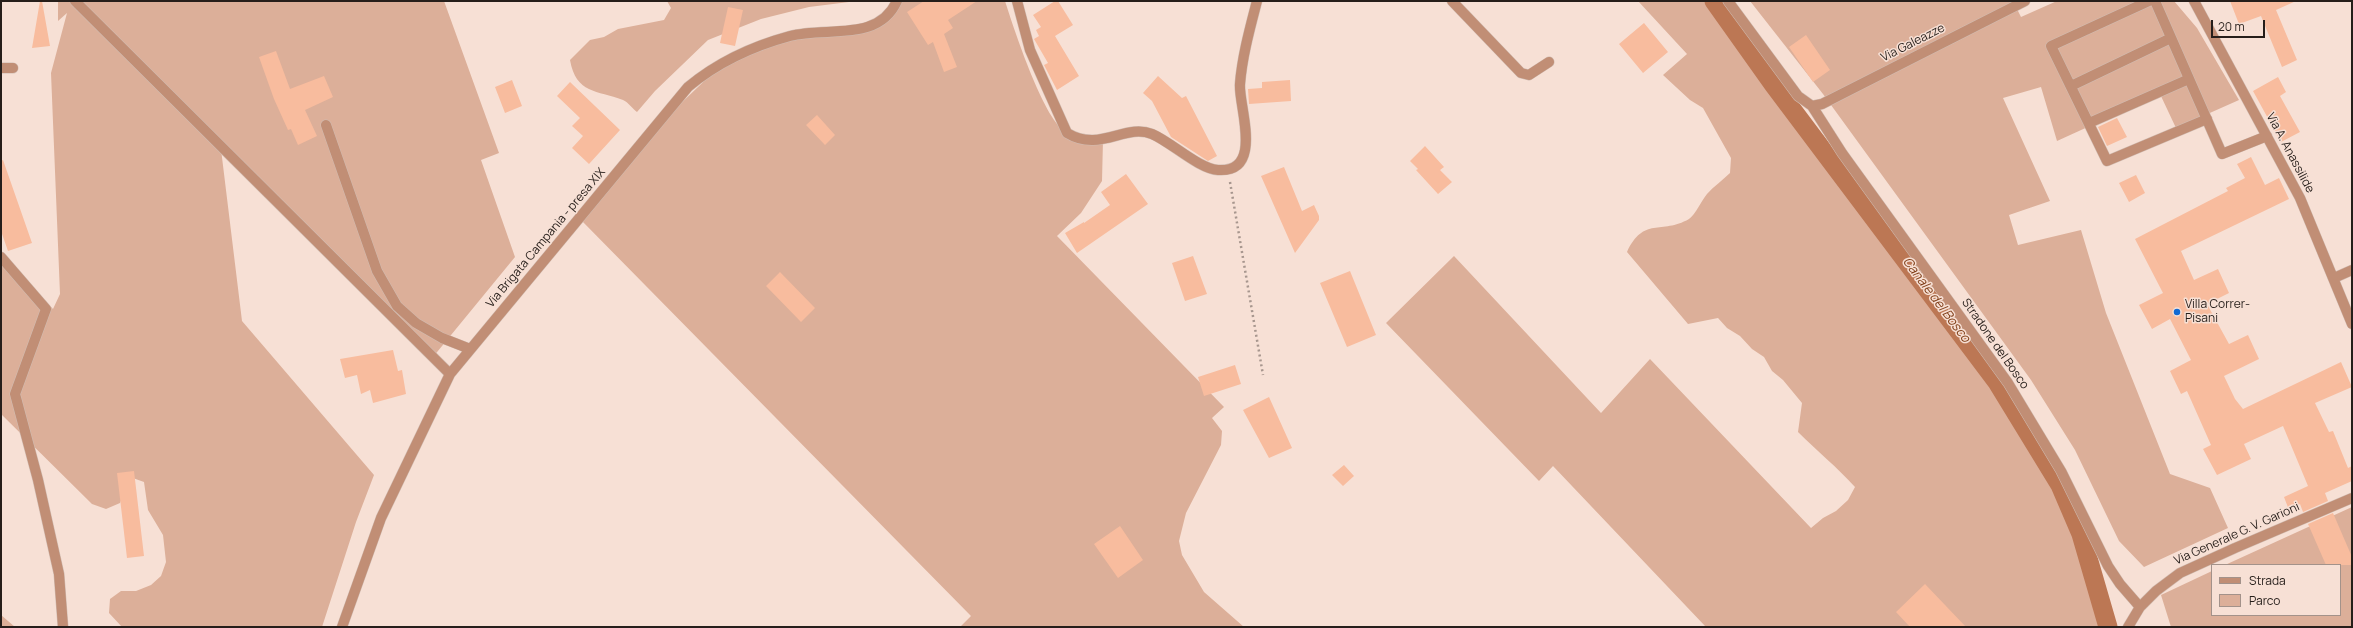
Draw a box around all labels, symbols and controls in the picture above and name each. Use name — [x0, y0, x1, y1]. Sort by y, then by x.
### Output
scale bar — [2213, 12, 2267, 38]
text: 20 m — [2218, 18, 2245, 35]
street label: Via Galeazze — [1879, 21, 1947, 65]
street label: Via A. Anassilide — [2263, 111, 2317, 195]
street label: Via Brigata Campania - presa XIX — [483, 165, 609, 311]
water label: Canale del Bosco — [1899, 254, 1973, 346]
street label: Stradone del Bosco — [1958, 296, 2032, 392]
place label: Villa Correr- Pisani — [2185, 298, 2250, 326]
marker: Villa Correr- Pisani — [2172, 307, 2182, 317]
street label: Via Generale G. V. Garioni — [2172, 500, 2302, 568]
legend — [2211, 564, 2341, 616]
text: Strada — [2249, 572, 2286, 589]
text: Parco — [2249, 592, 2280, 609]

